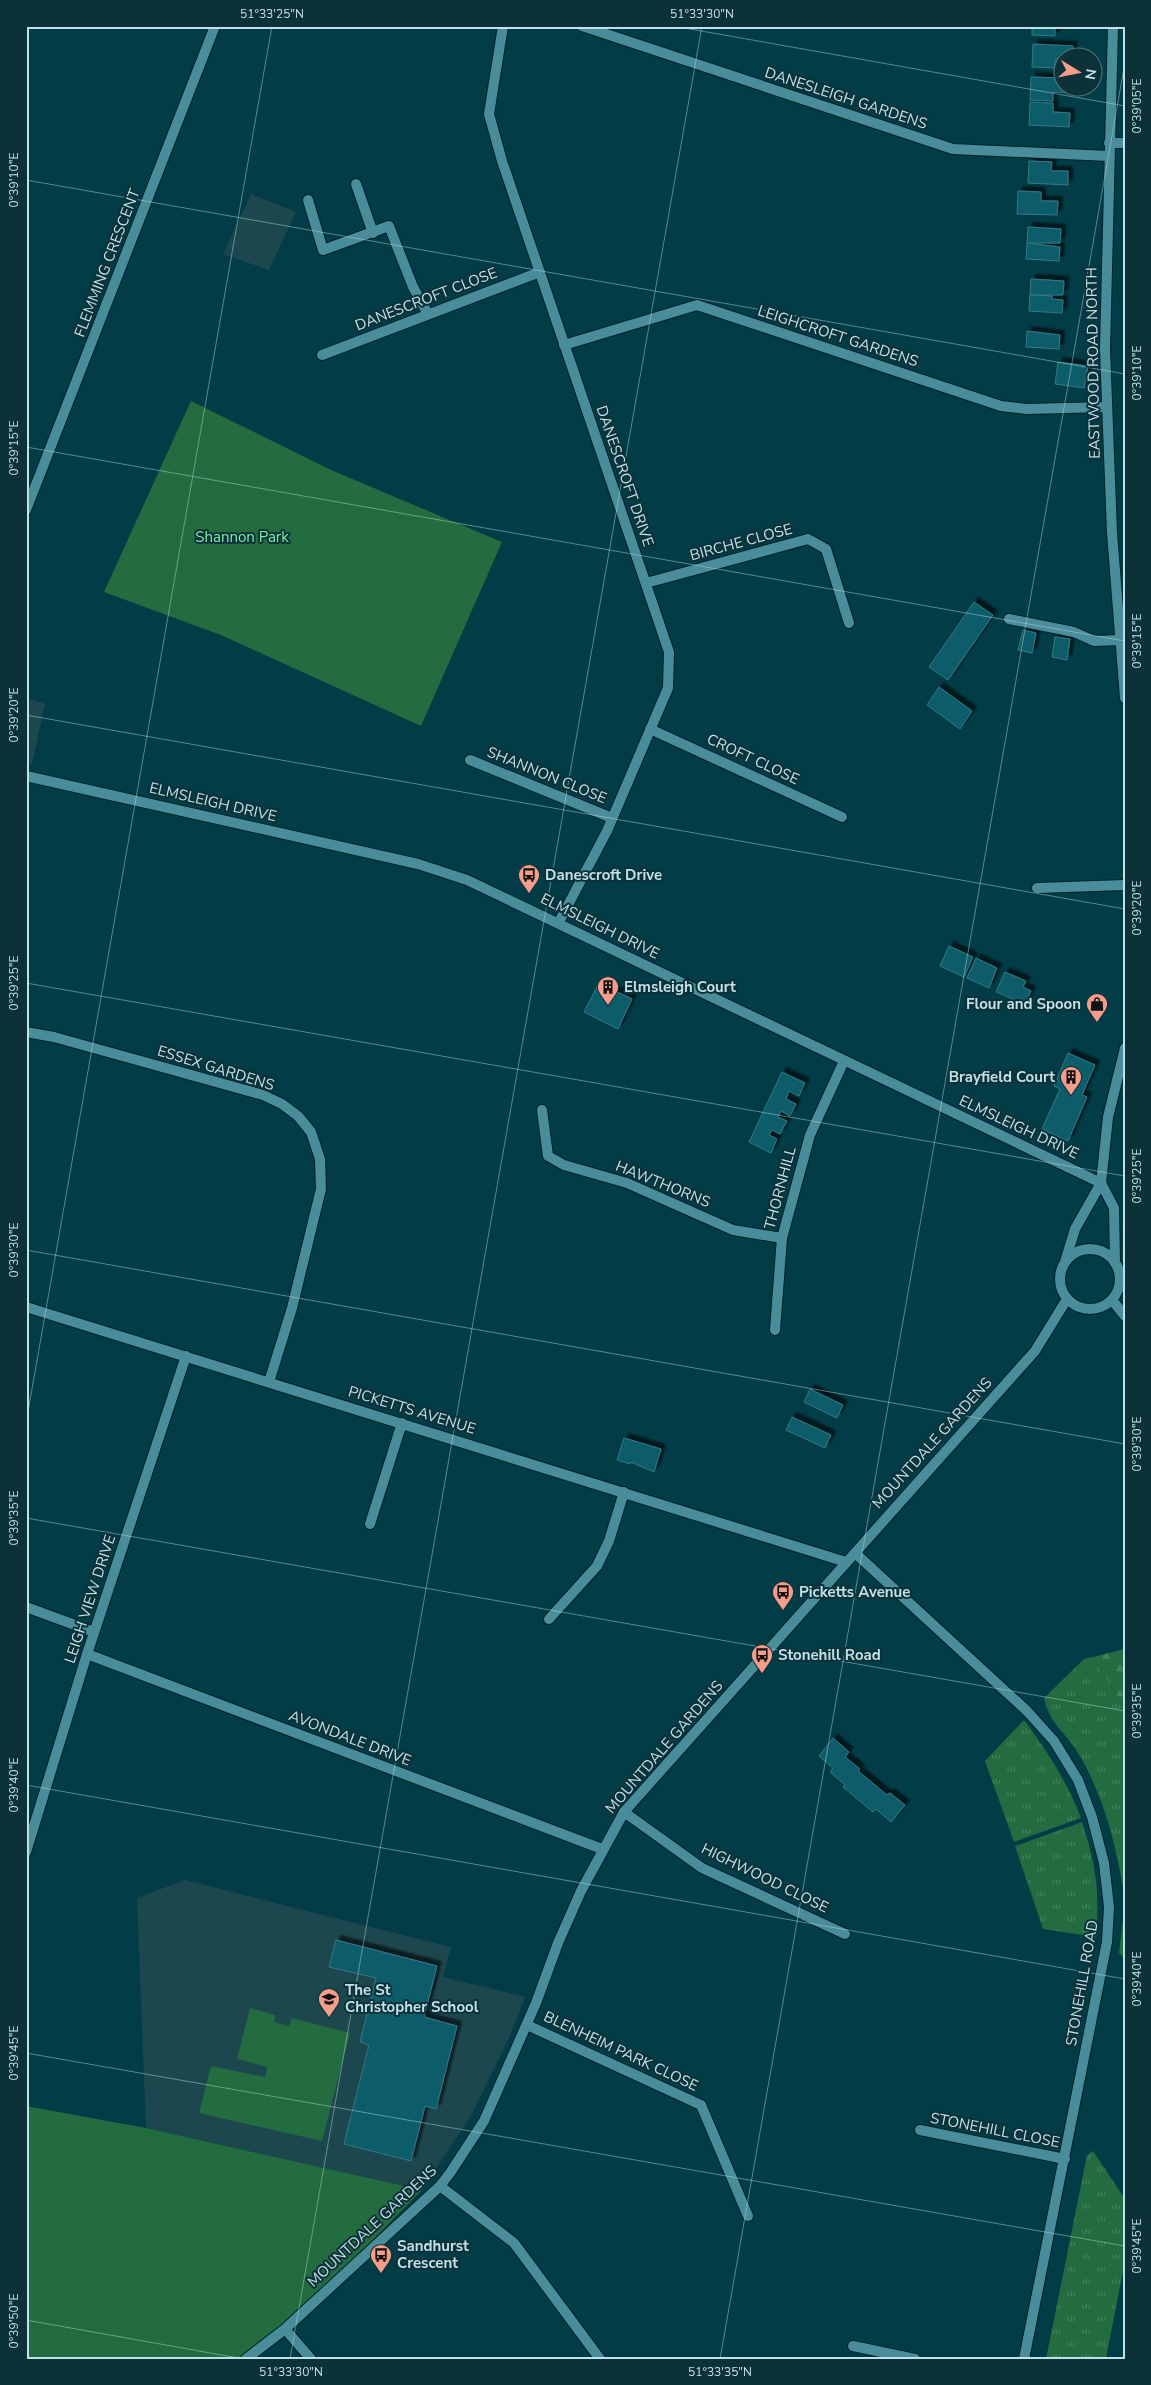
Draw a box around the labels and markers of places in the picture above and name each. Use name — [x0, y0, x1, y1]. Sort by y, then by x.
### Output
bus stop icon: Danescroft Drive — [517, 863, 541, 894]
place label: Danescroft Drive — [545, 865, 662, 885]
building icon: Elmsleigh Court — [596, 975, 620, 1006]
place label: Elmsleigh Court — [624, 977, 736, 997]
shop icon: Flour and Spoon — [1085, 992, 1109, 1023]
place label: Flour and Spoon — [966, 994, 1081, 1014]
building icon: Brayfield Court — [1059, 1065, 1083, 1096]
place label: Brayfield Court — [949, 1067, 1055, 1087]
bus stop icon: Picketts Avenue — [771, 1580, 795, 1611]
place label: Picketts Avenue — [799, 1582, 910, 1602]
bus stop icon: Stonehill Road — [750, 1643, 774, 1674]
place label: Stonehill Road — [778, 1645, 881, 1665]
place label: The St Christopher School — [345, 1980, 479, 2017]
school or university icon: The St Christopher School — [317, 1987, 341, 2018]
place label: Sandhurst Crescent — [397, 2236, 469, 2273]
bus stop icon: Sandhurst Crescent — [369, 2243, 393, 2274]

